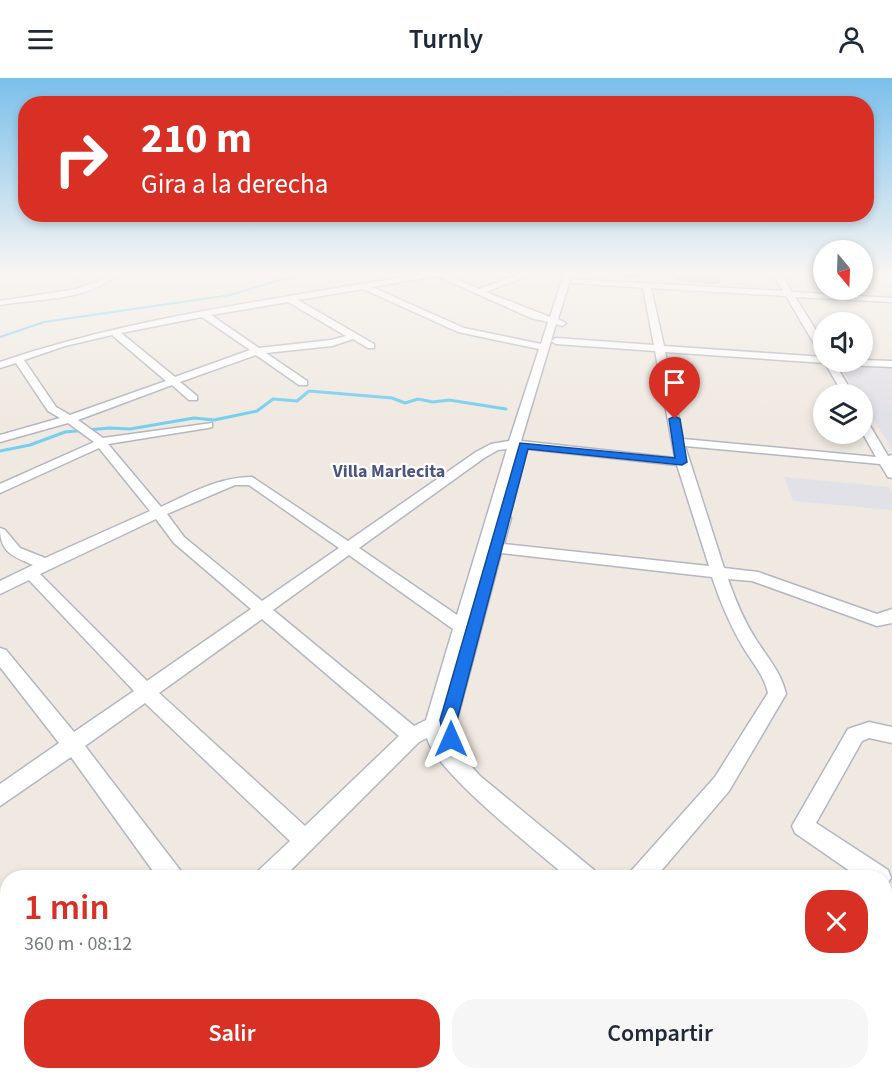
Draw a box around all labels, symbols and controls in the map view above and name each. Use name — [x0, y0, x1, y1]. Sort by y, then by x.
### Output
text: Turnly — [409, 20, 483, 59]
icon: menu — [24, 23, 57, 56]
icon: person — [835, 23, 868, 56]
text: 210 m — [141, 109, 252, 169]
icon: right — [42, 120, 120, 198]
text: Gira a la derecha — [141, 165, 328, 204]
north arrow — [813, 240, 873, 300]
map controls — [813, 240, 873, 444]
button: sound — [813, 312, 873, 372]
pin — [649, 357, 700, 419]
icon: arrive — [658, 366, 691, 399]
button: layers — [813, 384, 873, 444]
district label: Villa Marlecita — [332, 459, 445, 484]
position arrow — [419, 707, 483, 771]
text: 1 min — [24, 882, 110, 933]
button: close — [805, 890, 868, 953]
text: 360 m · 08:12 — [24, 930, 132, 958]
button: Salir — [24, 999, 440, 1068]
button: Compartir — [452, 999, 868, 1068]

